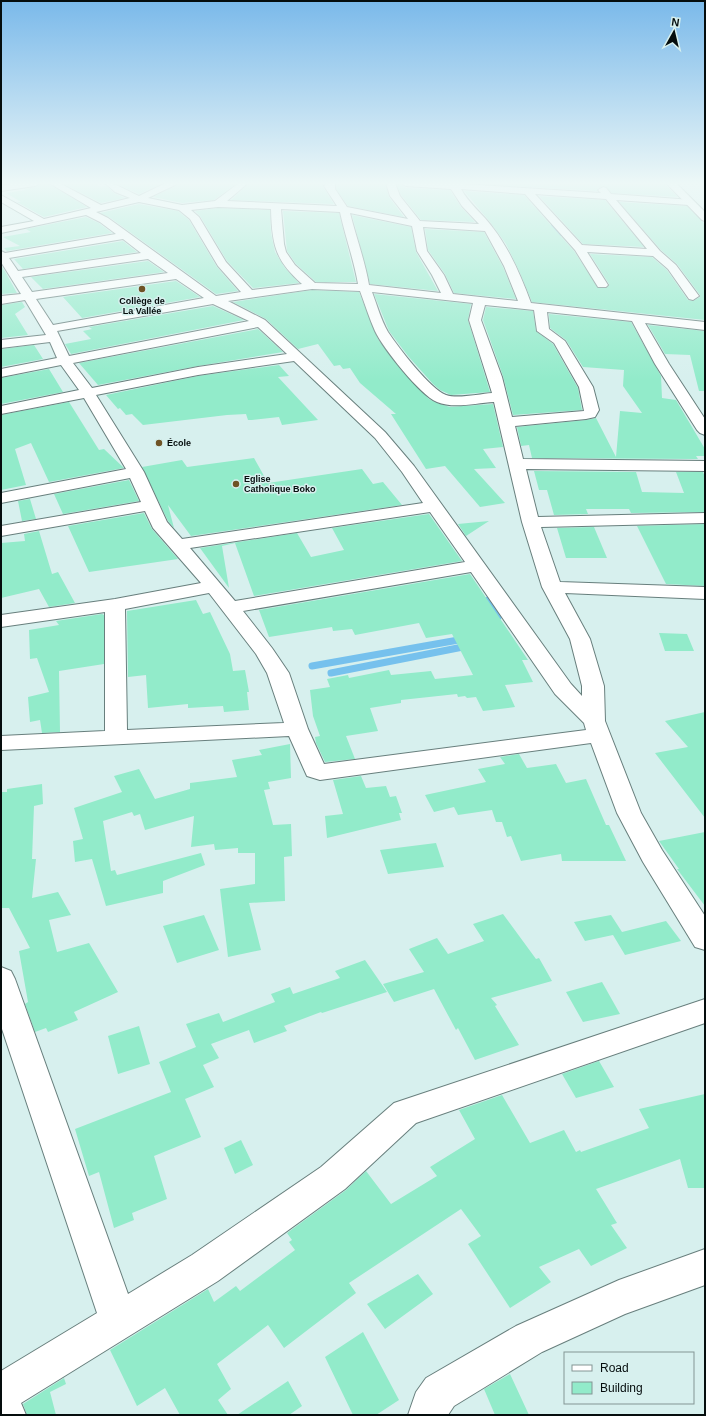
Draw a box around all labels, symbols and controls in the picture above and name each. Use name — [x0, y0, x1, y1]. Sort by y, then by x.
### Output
north arrow — [654, 12, 694, 52]
text: N — [671, 16, 680, 29]
marker: Collège de La Vallée — [137, 284, 147, 294]
place label: Collège de La Vallée — [119, 296, 165, 316]
marker: École — [154, 438, 164, 448]
place label: École — [167, 438, 191, 448]
place label: Eglise Catholique Boko — [244, 474, 316, 494]
marker: Eglise Catholique Boko — [231, 479, 241, 489]
legend — [564, 1352, 694, 1404]
text: Road — [600, 1361, 629, 1375]
text: Building — [600, 1381, 643, 1395]

